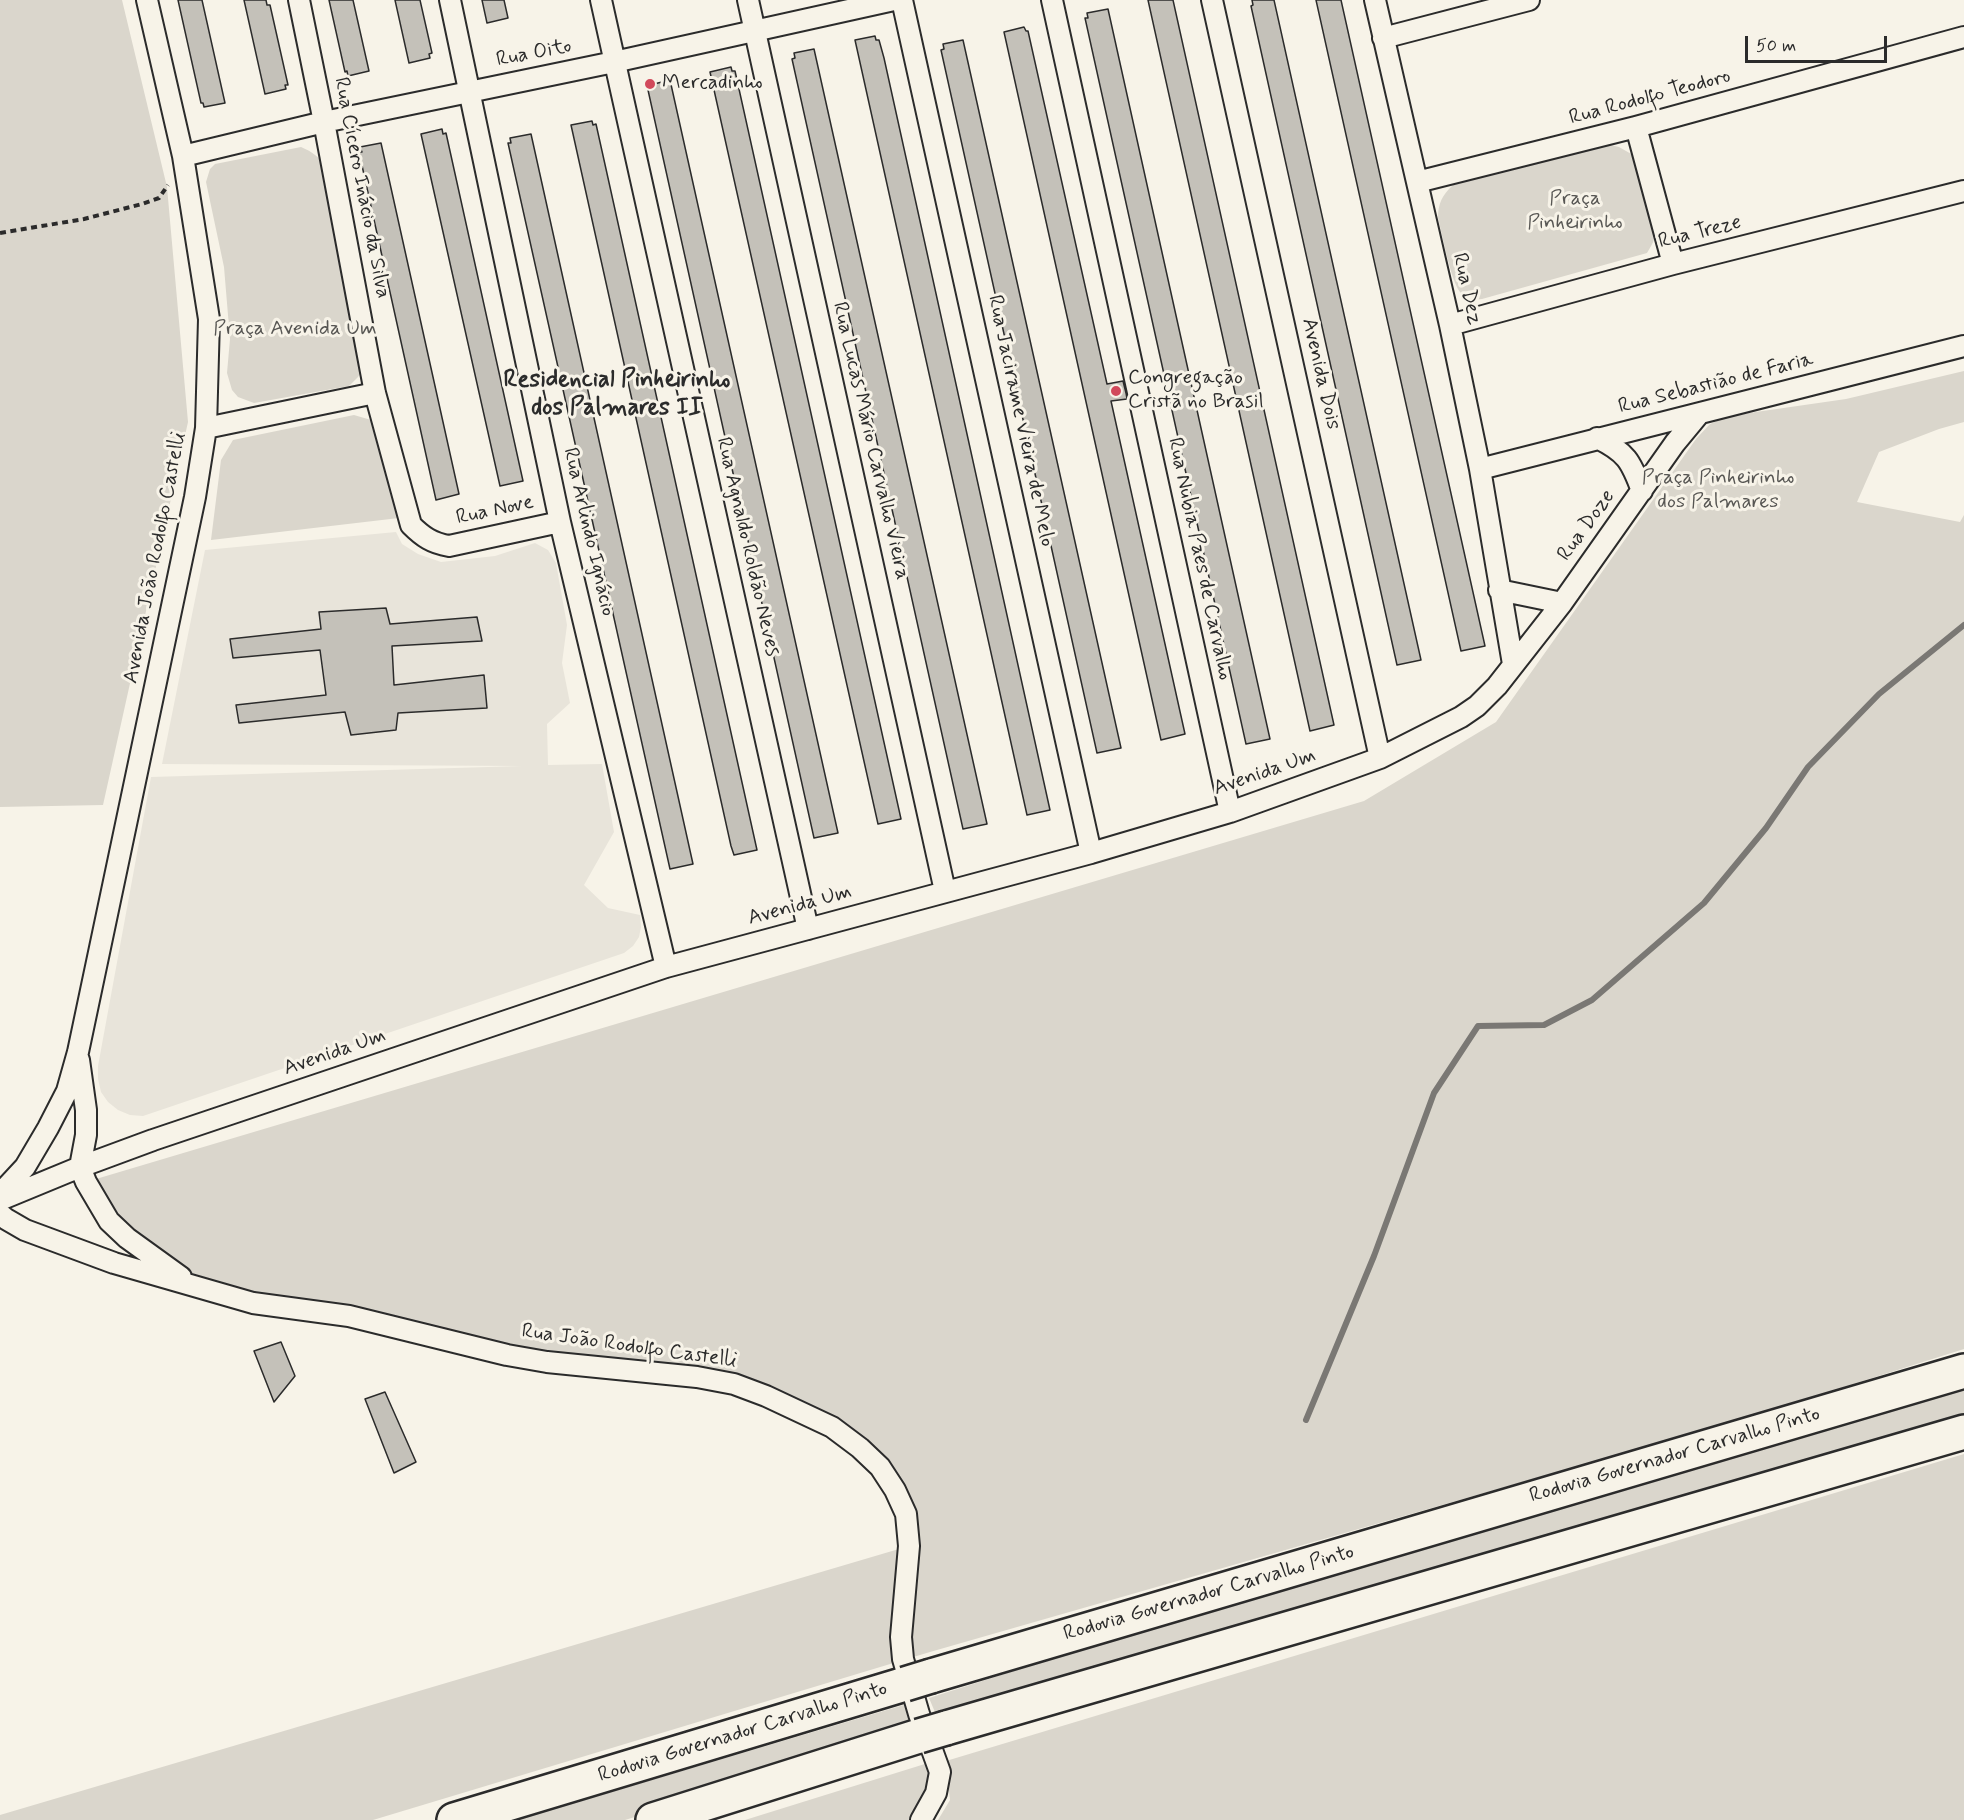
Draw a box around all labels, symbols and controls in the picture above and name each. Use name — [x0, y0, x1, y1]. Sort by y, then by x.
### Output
scale bar — [1748, 24, 1890, 62]
street label: Rua Oito — [494, 34, 574, 74]
text: 50 m — [1756, 34, 1796, 58]
street label: Rua Rodolfo Teodoro — [1567, 64, 1733, 132]
place label: Mercadinho — [662, 71, 763, 97]
street label: Rua Cícero Inácio da Silva — [327, 75, 395, 301]
marker: Mercadinho — [643, 77, 657, 91]
park label: Praça Pinheirinho — [1527, 187, 1623, 237]
street label: Rua Treze — [1656, 211, 1744, 255]
street label: Rua Dez — [1446, 251, 1486, 327]
street label: Rua Jacirame Vieira de Melo — [981, 293, 1059, 549]
street label: Rua Lucas Mário Carvalho Vieira — [826, 300, 914, 582]
street label: Avenida Dois — [1295, 316, 1345, 432]
park label: Praça Avenida Um — [213, 317, 377, 343]
street label: Rua Sebastião de Faria — [1616, 348, 1816, 420]
place label: Congregação Cristã no Brasil — [1128, 366, 1264, 416]
district label: Residencial Pinheirinho dos Palmares II — [504, 367, 730, 423]
marker: Congregação Cristã no Brasil — [1109, 384, 1123, 398]
street label: Avenida João Rodolfo Castelli — [119, 430, 193, 686]
street label: Rua Agnaldo Roldão Neves — [710, 435, 784, 659]
street label: Rua Nubia Paes de Carvalho — [1161, 436, 1237, 682]
street label: Rua Arlindo Ignácio — [556, 445, 620, 619]
park label: Praça Pinheirinho dos Palmares — [1642, 466, 1794, 516]
street label: Rua Doze — [1553, 485, 1621, 567]
street label: Rua Nove — [454, 491, 536, 531]
street label: Avenida Um — [1211, 744, 1319, 802]
street label: Avenida Um — [745, 880, 855, 932]
street label: Avenida Um — [281, 1024, 389, 1082]
street label: Rua João Rodolfo Castelli — [520, 1319, 738, 1375]
street label: Rodovia Governador Carvalho Pinto — [1527, 1402, 1823, 1510]
street label: Rodovia Governador Carvalho Pinto — [1061, 1540, 1357, 1648]
street label: Rodovia Governador Carvalho Pinto — [595, 1677, 891, 1789]

